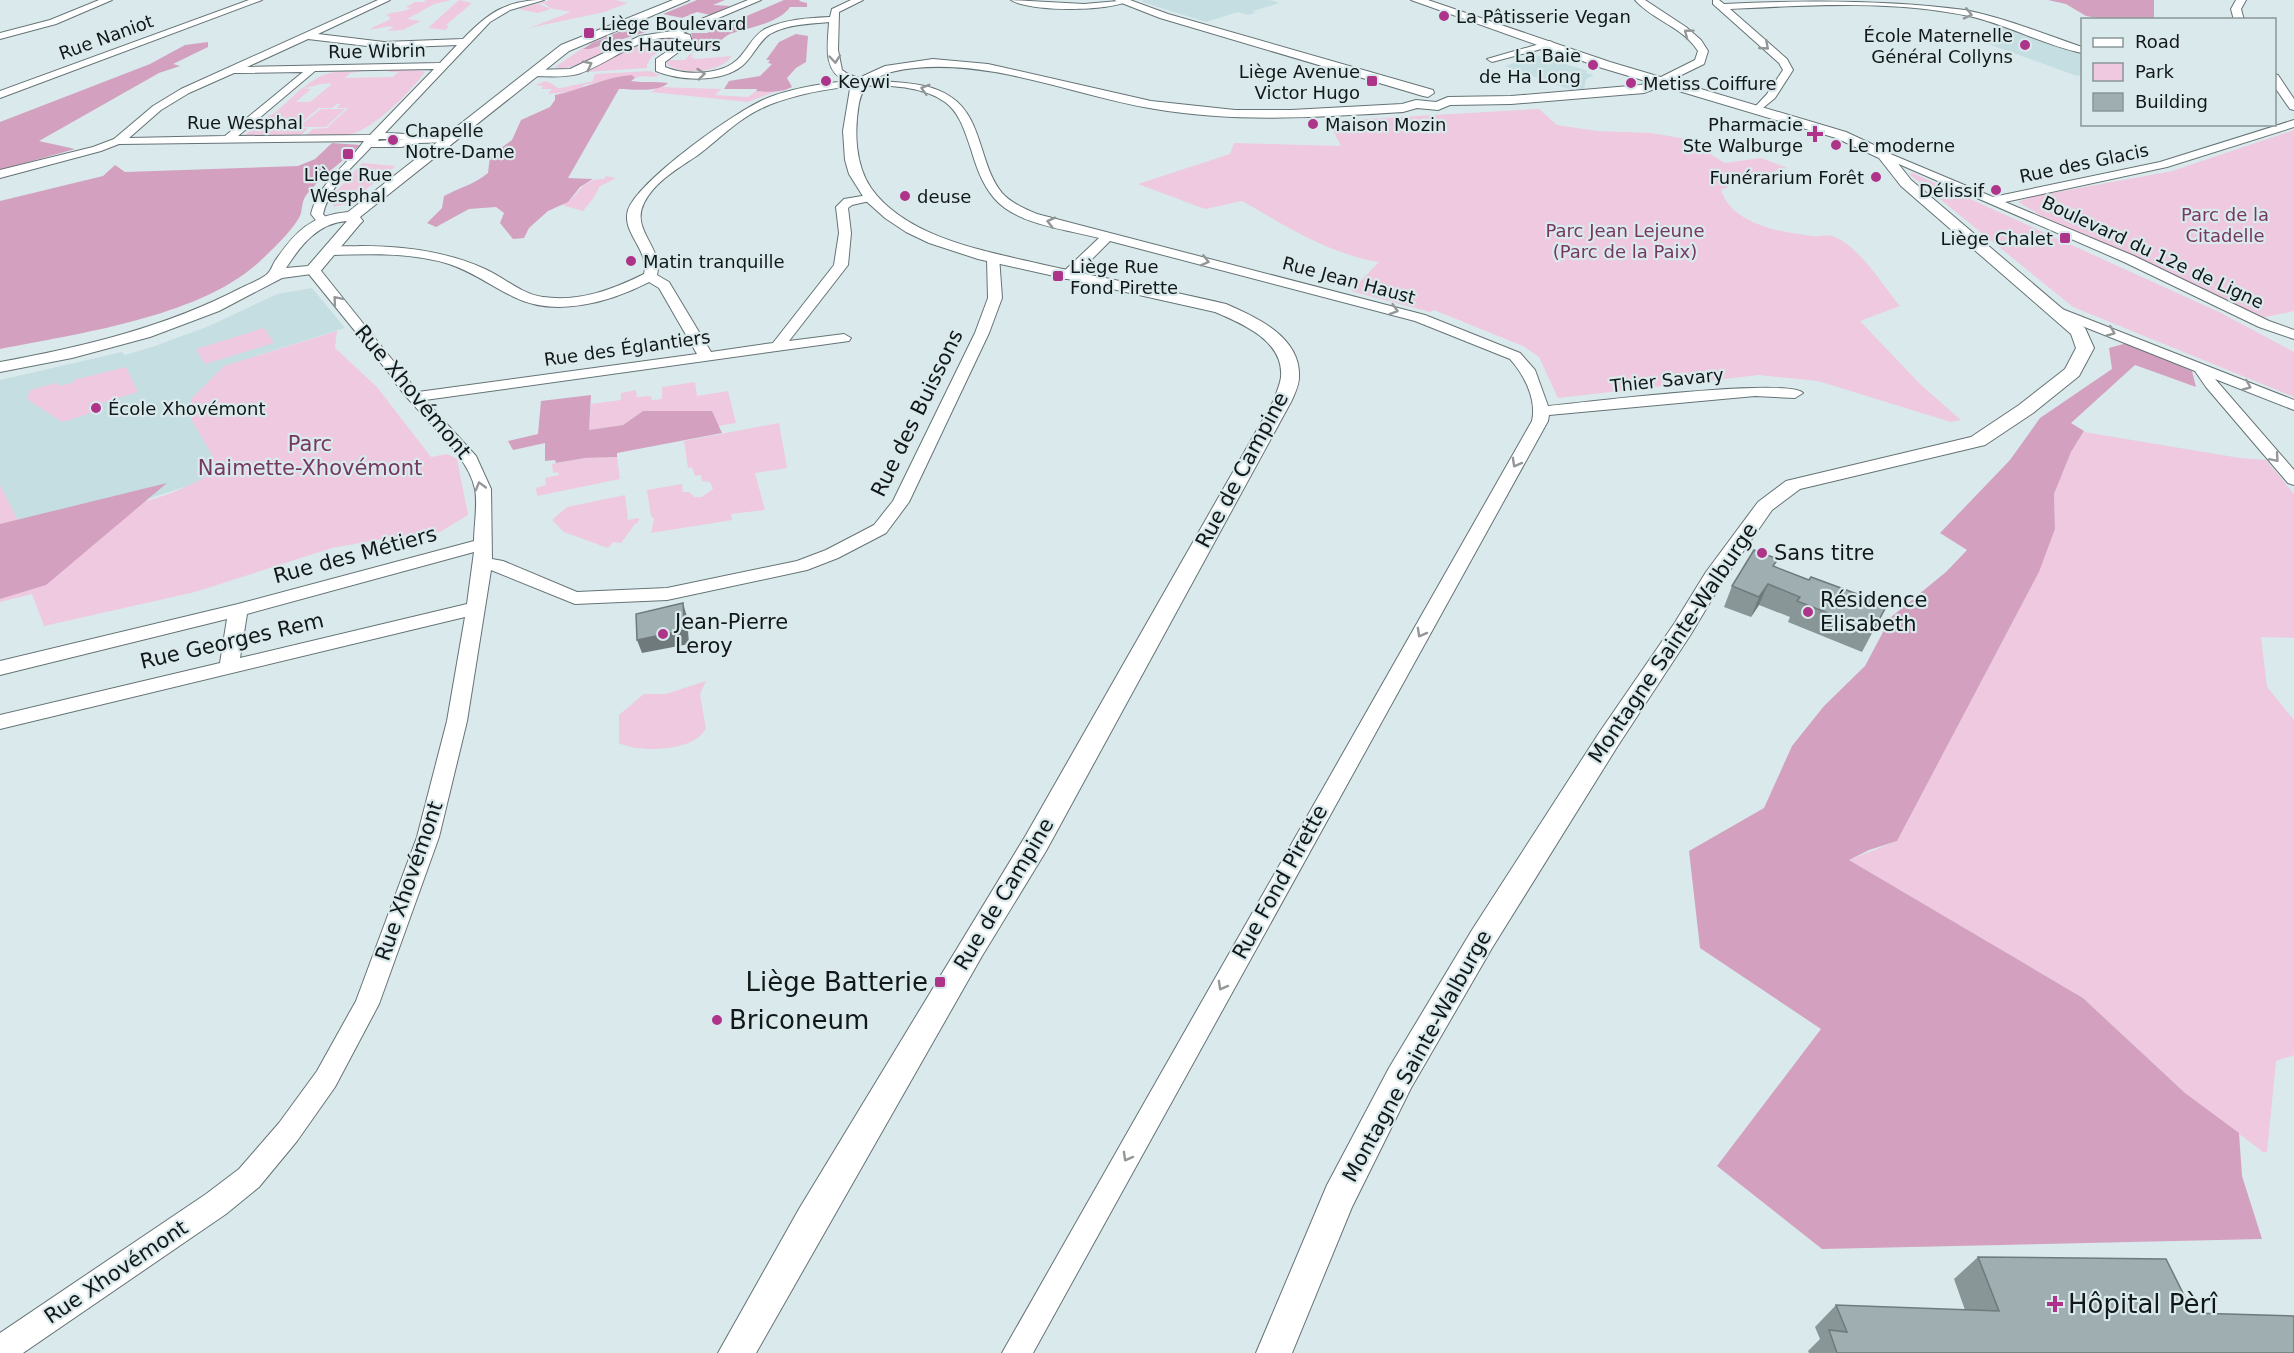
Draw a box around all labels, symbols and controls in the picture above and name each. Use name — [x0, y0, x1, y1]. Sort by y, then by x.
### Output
place label: La Pâtisserie Vegan — [1456, 6, 1631, 27]
one-way arrow — [1963, 6, 1973, 19]
marker: La Pâtisserie Vegan — [1437, 9, 1451, 23]
street label: Rue Naniot — [56, 10, 156, 64]
place label: Liège Boulevard des Hauteurs — [601, 13, 746, 55]
legend — [2081, 18, 2276, 126]
place label: École Maternelle Général Collyns — [1864, 25, 2013, 67]
marker: Liège Boulevard des Hauteurs — [582, 26, 596, 40]
one-way arrow — [1683, 29, 1694, 40]
text: Road — [2135, 31, 2180, 52]
marker: École Maternelle Général Collyns — [2018, 38, 2032, 52]
one-way arrow — [1758, 39, 1769, 50]
street label: Rue Wibrin — [328, 40, 426, 62]
place label: La Baie de Ha Long — [1479, 45, 1581, 87]
one-way arrow — [828, 54, 841, 64]
marker: La Baie de Ha Long — [1586, 58, 1600, 72]
one-way arrow — [582, 61, 593, 72]
place label: Liège Avenue Victor Hugo — [1239, 61, 1360, 103]
text: Park — [2135, 61, 2174, 82]
one-way arrow — [697, 68, 706, 81]
place label: Keywi — [838, 71, 890, 92]
place label: Metiss Coiffure — [1643, 73, 1777, 94]
marker: Keywi — [819, 74, 833, 88]
marker: Liège Avenue Victor Hugo — [1365, 74, 1379, 88]
marker: Metiss Coiffure — [1624, 76, 1638, 90]
one-way arrow — [920, 84, 931, 96]
text: Building — [2135, 91, 2208, 112]
street label: Rue Wesphal — [187, 112, 303, 133]
place label: Maison Mozin — [1325, 114, 1446, 135]
place label: Pharmacie Ste Walburge — [1683, 114, 1803, 156]
marker: Maison Mozin — [1306, 117, 1320, 131]
place label: Chapelle Notre-Dame — [405, 120, 515, 162]
marker: Pharmacie Ste Walburge — [1808, 127, 1822, 141]
marker: Chapelle Notre-Dame — [386, 133, 400, 147]
place label: Le moderne — [1848, 135, 1955, 156]
marker: Le moderne — [1829, 138, 1843, 152]
street label: Rue des Glacis — [2017, 139, 2151, 187]
marker: Liège Rue Wesphal — [341, 147, 355, 161]
place label: Liège Rue Wesphal — [304, 164, 392, 206]
place label: Funérarium Forêt — [1709, 167, 1864, 188]
marker: Funérarium Forêt — [1869, 170, 1883, 184]
place label: Délissif — [1919, 180, 1985, 201]
marker: Délissif — [1989, 183, 2003, 197]
place label: deuse — [917, 186, 971, 207]
marker: deuse — [898, 189, 912, 203]
street label: Boulevard du 12e de Ligne — [2039, 191, 2267, 313]
park label: Parc de la Citadelle — [2181, 204, 2269, 246]
one-way arrow — [1046, 216, 1056, 229]
park label: Parc Jean Lejeune (Parc de la Paix) — [1546, 220, 1705, 262]
place label: Liège Chalet — [1941, 228, 2053, 249]
marker: Liège Chalet — [2058, 231, 2072, 245]
place label: Matin tranquille — [643, 251, 785, 272]
street label: Rue Jean Haust — [1280, 252, 1418, 308]
marker: Matin tranquille — [624, 254, 638, 268]
one-way arrow — [1200, 254, 1210, 267]
place label: Liège Rue Fond Pirette — [1070, 256, 1178, 298]
marker: Liège Rue Fond Pirette — [1051, 269, 1065, 283]
one-way arrow — [334, 296, 345, 307]
one-way arrow — [1388, 303, 1399, 315]
street label: Rue Xhovémont — [350, 320, 476, 464]
one-way arrow — [2106, 324, 2116, 337]
street label: Rue des Églantiers — [543, 326, 711, 370]
street label: Rue des Buissons — [866, 326, 968, 500]
street label: Thier Savary — [1608, 364, 1725, 396]
one-way arrow — [2240, 379, 2251, 391]
street label: Rue de Campine — [1191, 388, 1293, 552]
place label: École Xhovémont — [108, 398, 266, 419]
marker: École Xhovémont — [89, 401, 103, 415]
park label: Parc Naimette-Xhovémont — [198, 432, 422, 480]
one-way arrow — [2268, 451, 2279, 462]
one-way arrow — [1512, 457, 1523, 467]
one-way arrow — [475, 481, 487, 492]
street label: Montagne Sainte-Walburge — [1584, 519, 1762, 767]
street label: Rue des Métiers — [271, 522, 439, 588]
place label: Sans titre — [1774, 541, 1875, 565]
marker: Sans titre — [1755, 546, 1769, 560]
place label: Résidence Elisabeth — [1820, 588, 1927, 636]
marker: Résidence Elisabeth — [1801, 605, 1815, 619]
street label: Rue Georges Rem — [138, 608, 326, 674]
place label: Jean-Pierre Leroy — [673, 610, 788, 658]
marker: Jean-Pierre Leroy — [656, 627, 670, 641]
one-way arrow — [1417, 627, 1428, 638]
street label: Rue Xhovémont — [370, 798, 448, 964]
street label: Rue Fond Pirette — [1228, 801, 1332, 963]
street label: Rue de Campine — [949, 814, 1059, 974]
street label: Montagne Sainte-Walburge — [1338, 926, 1496, 1186]
place label: Liège Batterie — [745, 967, 928, 997]
marker: Liège Batterie — [933, 975, 947, 989]
one-way arrow — [1218, 980, 1229, 990]
place label: Briconeum — [729, 1005, 869, 1035]
marker: Briconeum — [710, 1013, 724, 1027]
one-way arrow — [1123, 1150, 1134, 1161]
street label: Rue Xhovémont — [40, 1215, 192, 1329]
place label: Hôpital Pèrî — [2068, 1289, 2218, 1319]
marker: Hôpital Pèrî — [2046, 1295, 2064, 1313]

